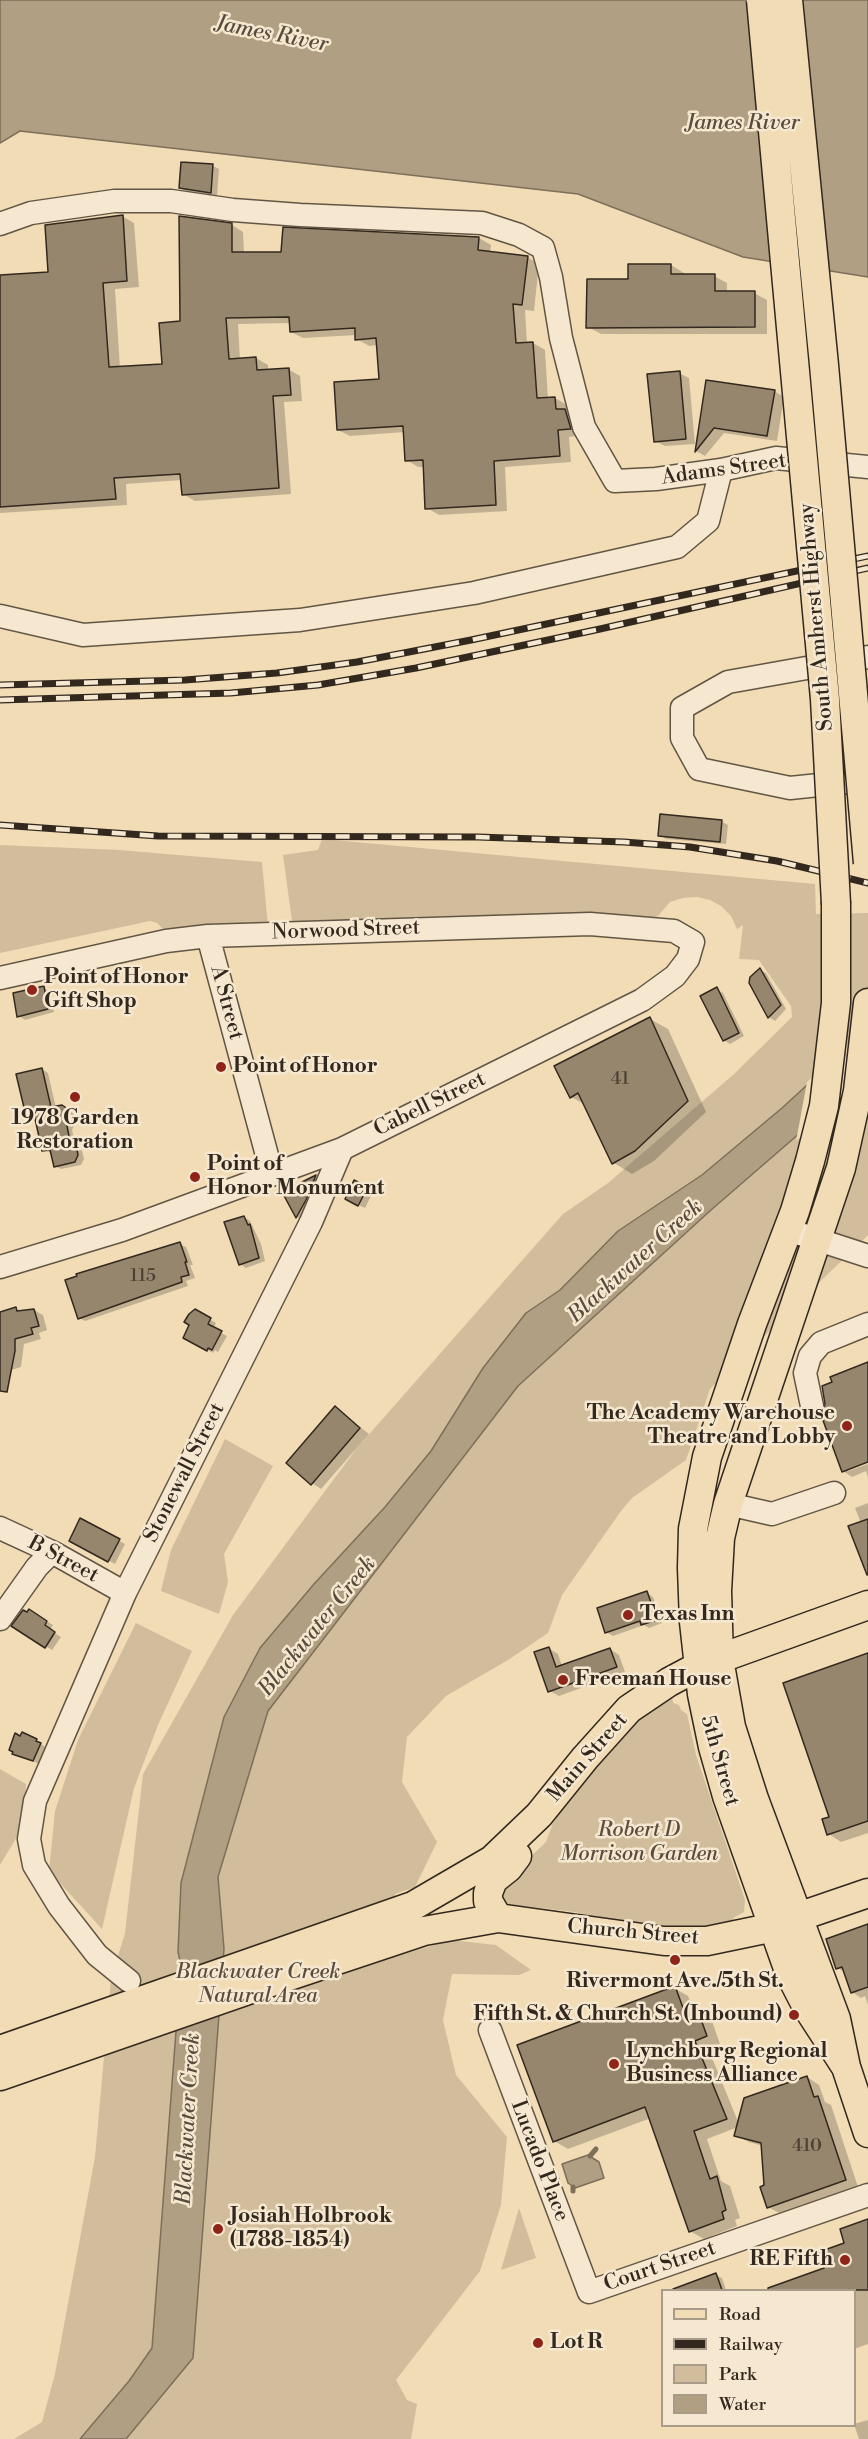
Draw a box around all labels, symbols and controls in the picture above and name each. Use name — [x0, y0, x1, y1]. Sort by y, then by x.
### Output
water label: James River — [214, 11, 330, 59]
water label: James River — [686, 111, 800, 137]
street label: Adams Street — [660, 449, 788, 491]
street label: South Amherst Highway — [794, 502, 840, 732]
street label: Norwood Street — [271, 916, 421, 946]
street label: A Street — [204, 963, 248, 1043]
place label: Point of Honor Gift Shop — [44, 965, 189, 1015]
marker: Point of Honor Gift Shop — [25, 983, 39, 997]
place label: Point of Honor — [233, 1054, 378, 1080]
marker: Point of Honor — [214, 1060, 228, 1074]
street label: Cabell Street — [370, 1067, 490, 1143]
house number: 41 — [611, 1069, 629, 1091]
marker: 1978 Garden Restoration — [68, 1090, 82, 1104]
place label: 1978 Garden Restoration — [11, 1106, 139, 1156]
place label: Point of Honor Monument — [207, 1152, 384, 1202]
marker: Point of Honor Monument — [188, 1170, 202, 1184]
water label: Blackwater Creek — [563, 1195, 709, 1329]
house number: 115 — [130, 1266, 156, 1288]
street label: Stonewall Street — [139, 1399, 231, 1547]
place label: The Academy Warehouse Theatre and Lobby — [587, 1401, 835, 1451]
marker: The Academy Warehouse Theatre and Lobby — [840, 1419, 854, 1433]
street label: B Street — [23, 1531, 103, 1589]
water label: Blackwater Creek — [254, 1552, 382, 1702]
place label: Texas Inn — [640, 1602, 734, 1628]
marker: Texas Inn — [621, 1608, 635, 1622]
place label: Freeman House — [575, 1667, 732, 1693]
marker: Freeman House — [556, 1673, 570, 1687]
street label: Main Street — [542, 1708, 634, 1808]
street label: 5th Street — [694, 1713, 744, 1809]
park label: Robert D Morrison Garden — [560, 1818, 718, 1868]
street label: Church Street — [566, 1915, 700, 1951]
marker: Rivermont Ave./5th St. — [668, 1953, 682, 1967]
park label: Blackwater Creek Natural Area — [176, 1960, 340, 2010]
place label: Rivermont Ave./5th St. — [566, 1969, 784, 1995]
place label: Fifth St. & Church St. (Inbound) — [473, 2002, 782, 2028]
marker: Fifth St. & Church St. (Inbound) — [787, 2008, 801, 2022]
water label: Blackwater Creek — [171, 2032, 207, 2206]
place label: Lynchburg Regional Business Alliance — [626, 2039, 827, 2089]
marker: Lynchburg Regional Business Alliance — [607, 2057, 621, 2071]
street label: Lucado Place — [504, 2097, 574, 2225]
house number: 410 — [792, 2136, 822, 2158]
place label: Josiah Holbrook (1788-1854) — [230, 2204, 392, 2254]
marker: Josiah Holbrook (1788-1854) — [211, 2222, 225, 2236]
street label: Court Street — [601, 2236, 719, 2298]
place label: RE Fifth — [749, 2247, 833, 2273]
marker: RE Fifth — [838, 2253, 852, 2267]
legend — [661, 2289, 856, 2427]
text: Road — [719, 2303, 761, 2326]
place label: Lot R — [550, 2330, 603, 2356]
text: Railway — [719, 2333, 782, 2356]
marker: Lot R — [531, 2336, 545, 2350]
text: Park — [719, 2363, 756, 2386]
text: Water — [719, 2393, 766, 2416]

